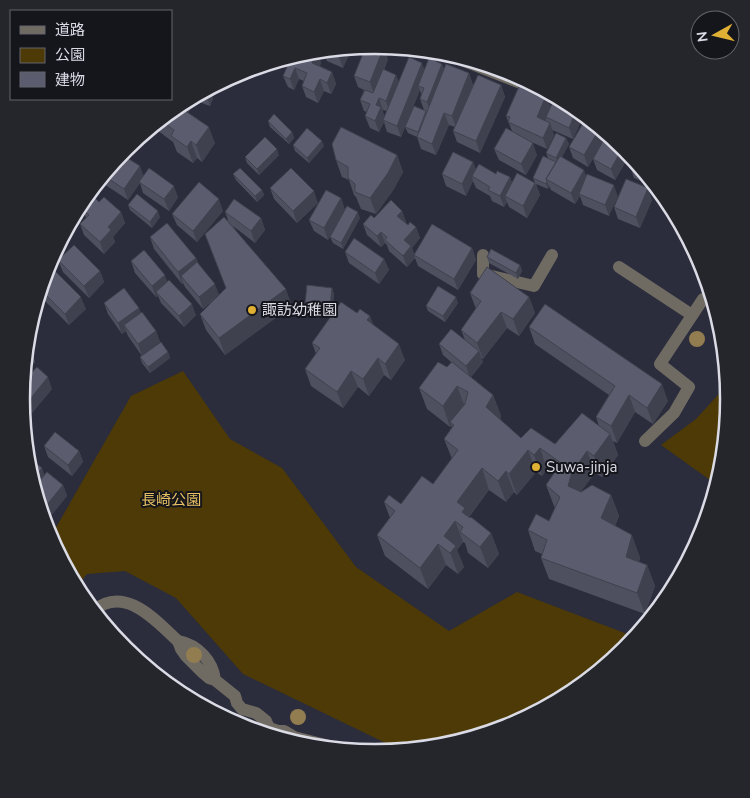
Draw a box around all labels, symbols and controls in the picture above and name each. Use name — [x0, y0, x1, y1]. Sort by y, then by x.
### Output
legend — [10, 10, 172, 100]
north arrow — [690, 10, 740, 60]
text: 道路 — [55, 20, 85, 40]
text: N — [692, 30, 713, 43]
text: 公園 — [55, 45, 85, 65]
text: 建物 — [55, 70, 85, 90]
place label: 諏訪幼稚園 — [262, 300, 337, 320]
marker: 諏訪幼稚園 — [246, 304, 258, 316]
place label: Suwa-jinja — [546, 457, 617, 477]
marker: Suwa-jinja — [530, 461, 542, 473]
park label: 長崎公園 — [141, 490, 201, 510]

